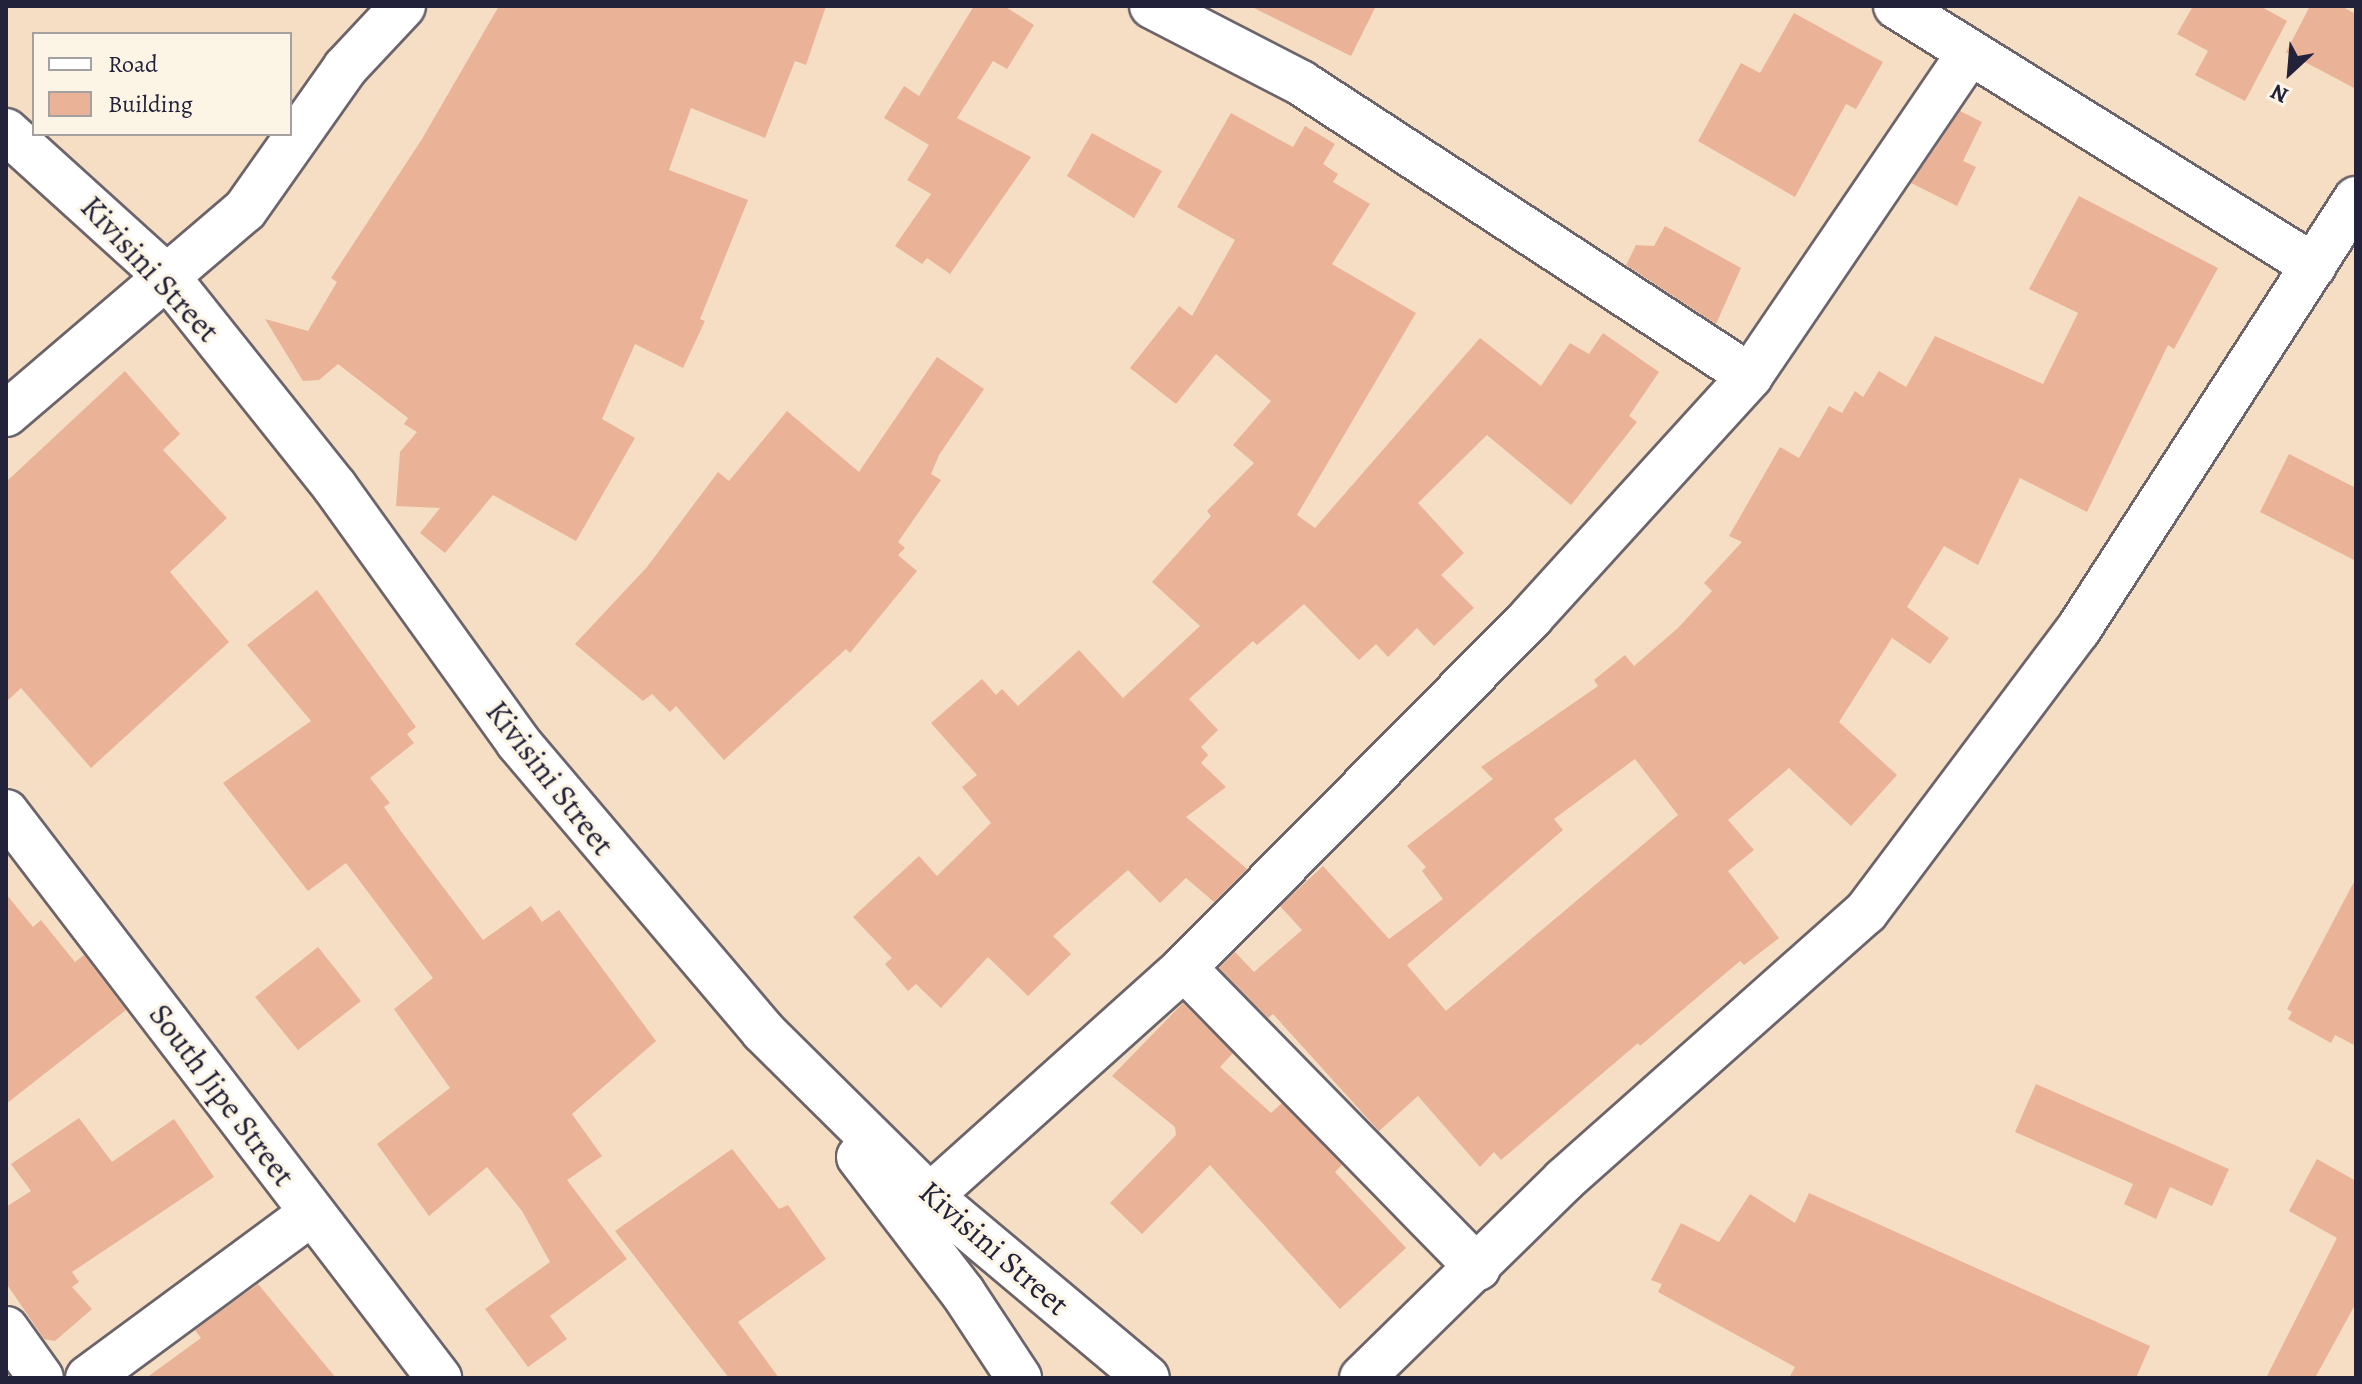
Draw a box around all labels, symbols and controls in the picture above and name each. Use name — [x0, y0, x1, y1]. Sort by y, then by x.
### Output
legend — [32, 32, 292, 136]
north arrow — [2250, 32, 2330, 112]
text: Road — [108, 48, 158, 80]
text: N — [2266, 77, 2293, 111]
text: Building — [108, 88, 193, 120]
street label: Kivisini Street — [73, 188, 227, 350]
street label: Kivisini Street — [478, 693, 622, 863]
street label: South Jipe Street — [141, 996, 303, 1194]
street label: Kivisini Street — [911, 1173, 1077, 1323]

